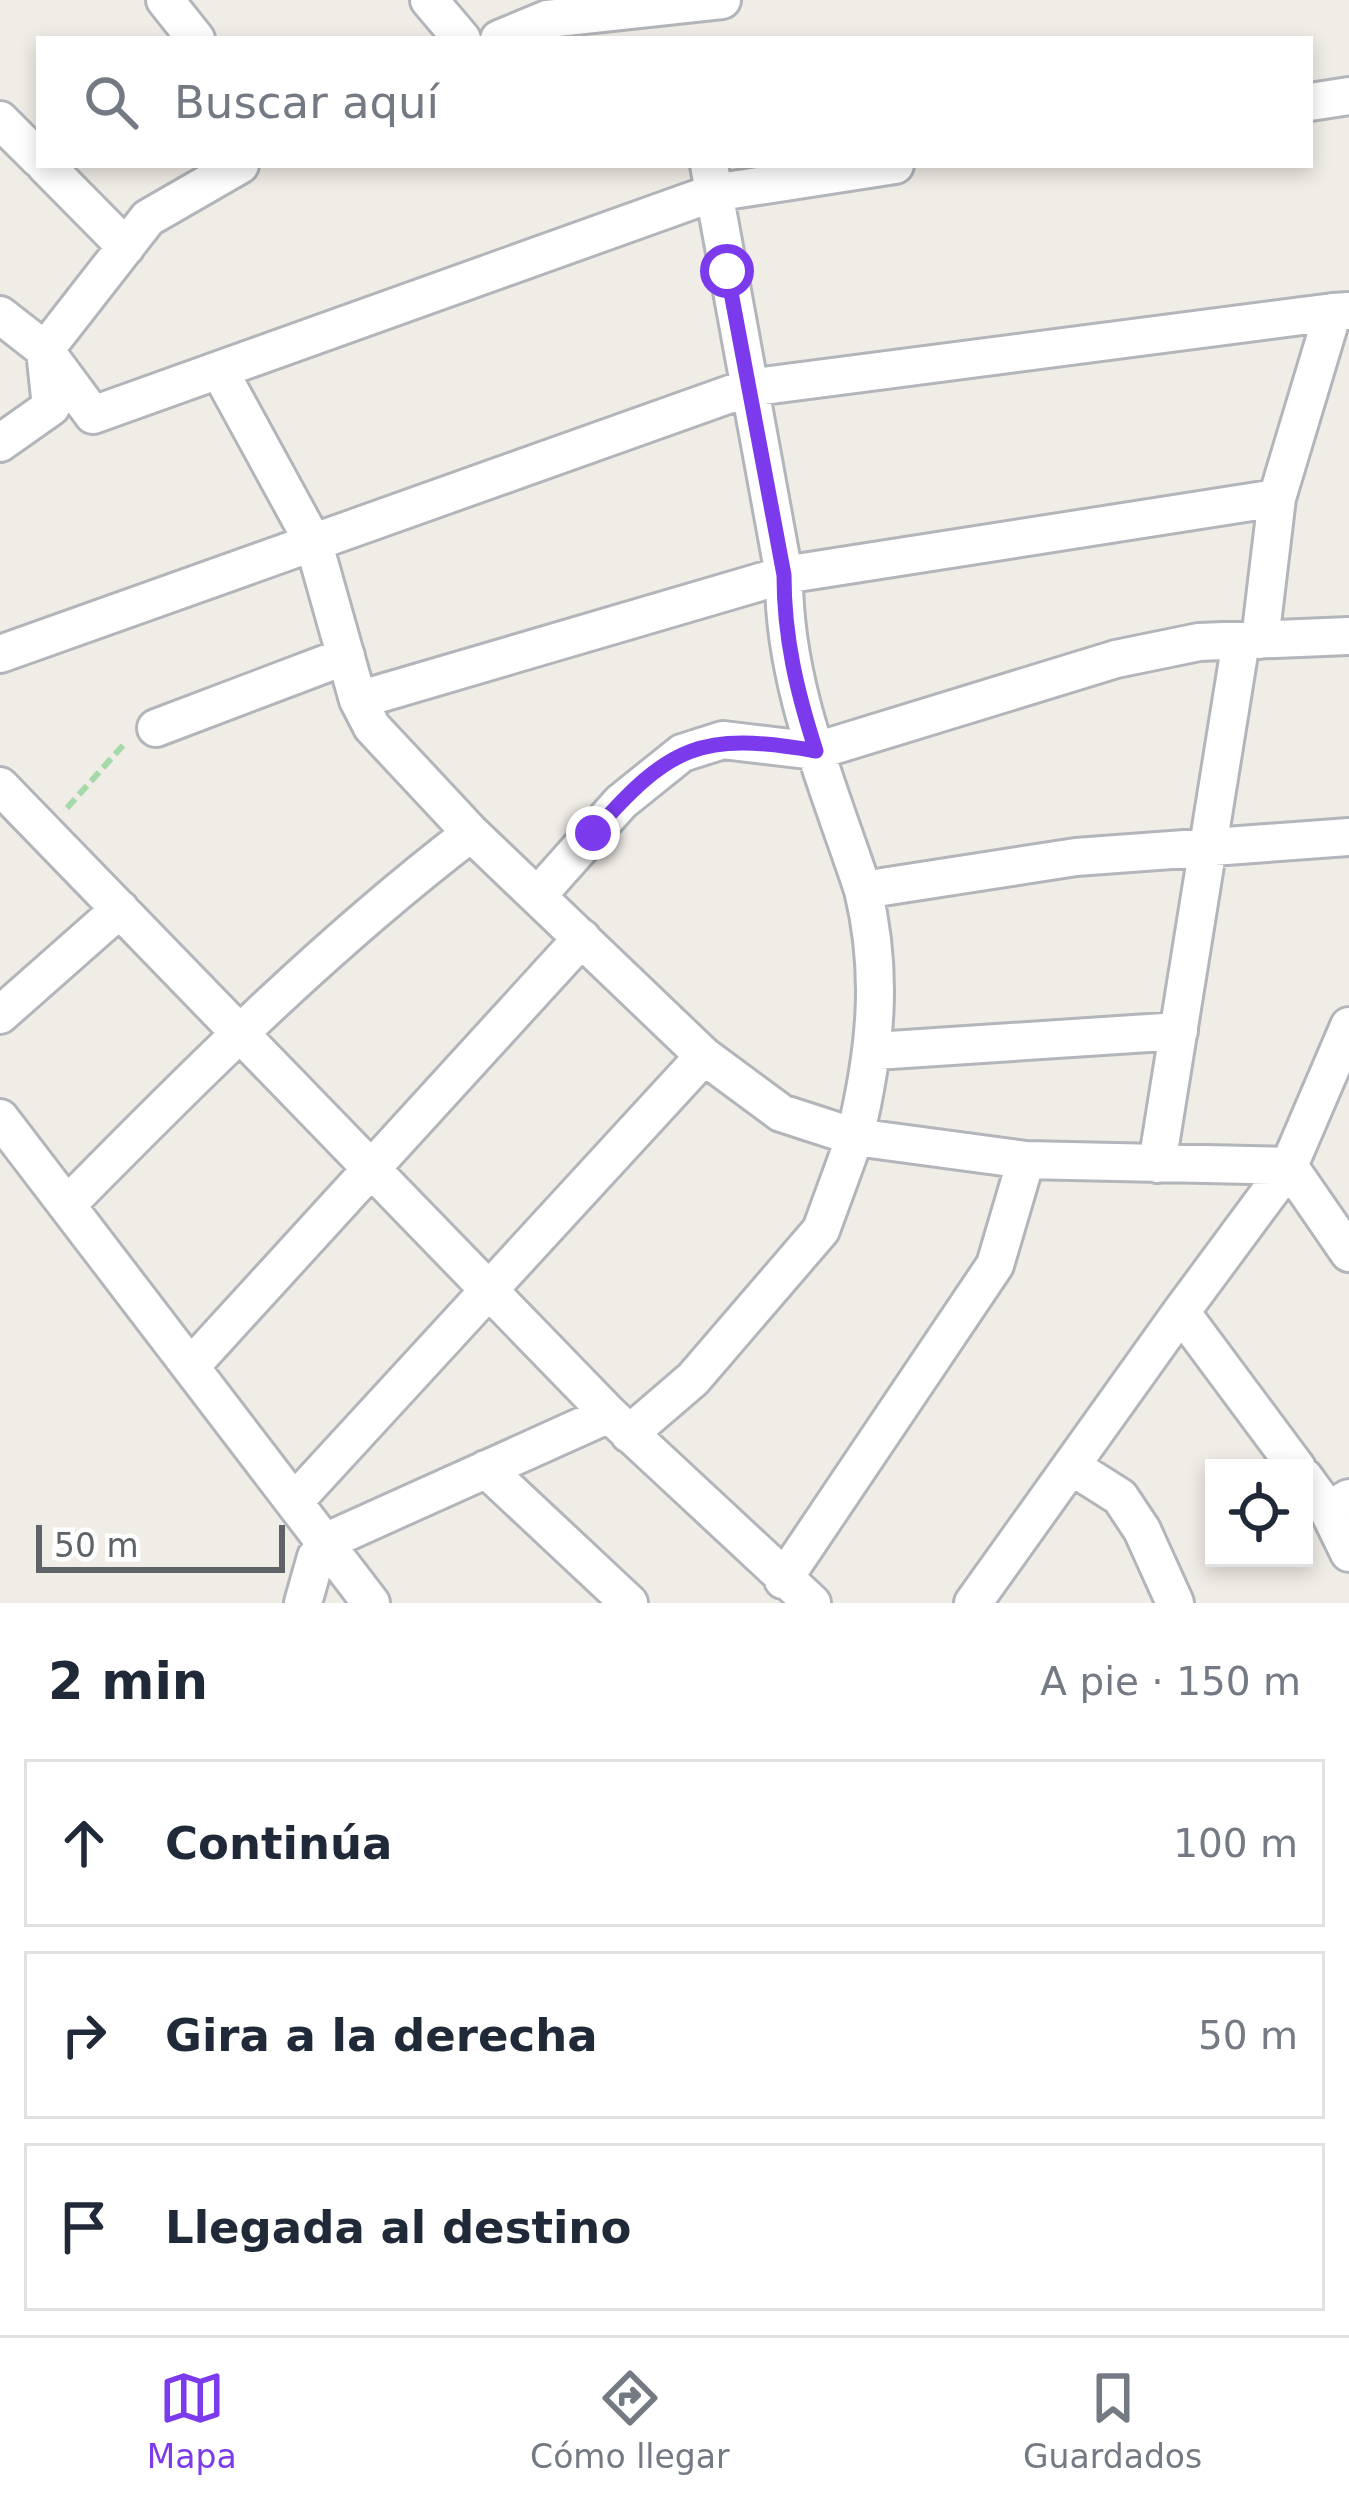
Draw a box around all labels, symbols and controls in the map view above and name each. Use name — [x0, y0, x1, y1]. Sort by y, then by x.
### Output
search box — [36, 36, 1313, 168]
icon: search — [78, 69, 144, 135]
text: Buscar aquí — [174, 76, 439, 129]
route start — [700, 244, 754, 298]
route end — [566, 806, 620, 860]
map controls — [1205, 1459, 1313, 1567]
button: locate — [1205, 1459, 1313, 1567]
scale bar — [36, 1519, 285, 1572]
text: 50 m — [54, 1526, 139, 1565]
text: 2 min — [48, 1652, 208, 1711]
text: A pie · 150 m — [1040, 1659, 1301, 1704]
icon: ahead — [51, 1810, 117, 1876]
text: Continúa — [165, 1817, 392, 1870]
text: 100 m — [1173, 1821, 1298, 1866]
icon: right — [51, 2002, 117, 2068]
text: Gira a la derecha — [165, 2009, 598, 2062]
text: 50 m — [1198, 2013, 1298, 2058]
icon: arrive — [51, 2194, 117, 2260]
text: Llegada al destino — [165, 2201, 631, 2254]
tab: Mapa — [147, 2365, 237, 2476]
tab: Cómo llegar — [530, 2365, 730, 2476]
tab: Guardados — [1023, 2365, 1202, 2476]

